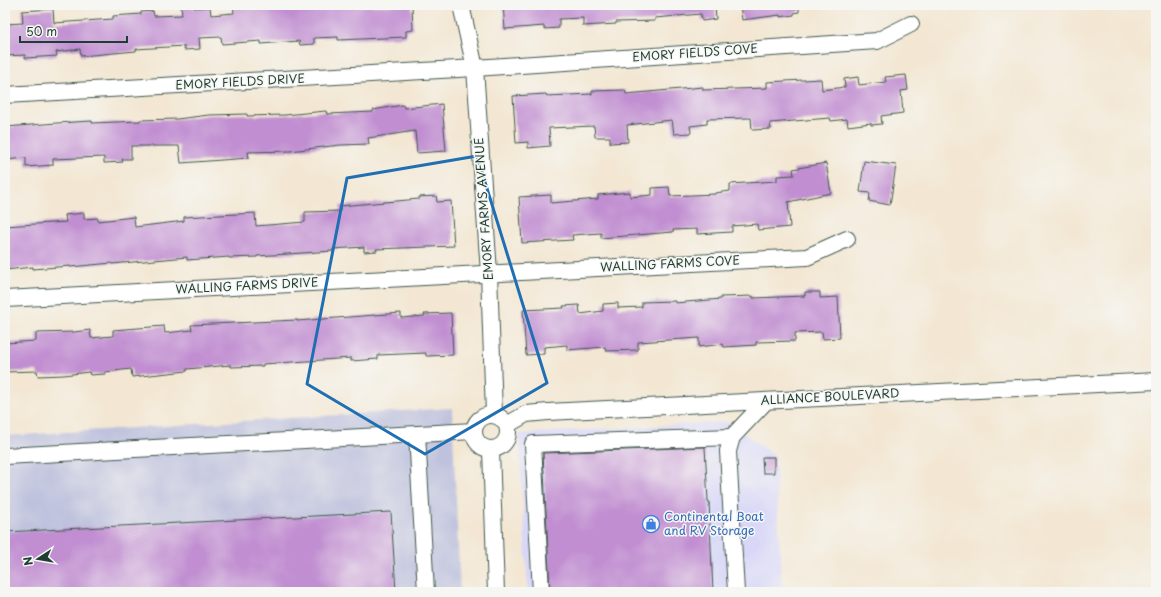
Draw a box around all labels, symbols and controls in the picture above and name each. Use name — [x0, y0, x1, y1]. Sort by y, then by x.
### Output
scale bar — [20, 18, 127, 44]
text: 50 m — [26, 22, 57, 40]
street label: EMORY FIELDS COVE — [632, 39, 758, 65]
street label: EMORY FIELDS DRIVE — [175, 69, 305, 93]
street label: EMORY FARMS AVENUE — [469, 137, 497, 281]
street label: WALLING FARMS COVE — [600, 250, 740, 276]
street label: WALLING FARMS DRIVE — [175, 272, 319, 298]
street label: ALLIANCE BOULEVARD — [760, 383, 900, 409]
place label: Continental Boat and RV Storage — [664, 507, 764, 539]
shop icon: Continental Boat and RV Storage — [641, 514, 661, 534]
north arrow — [18, 539, 58, 579]
text: N — [18, 555, 37, 567]

